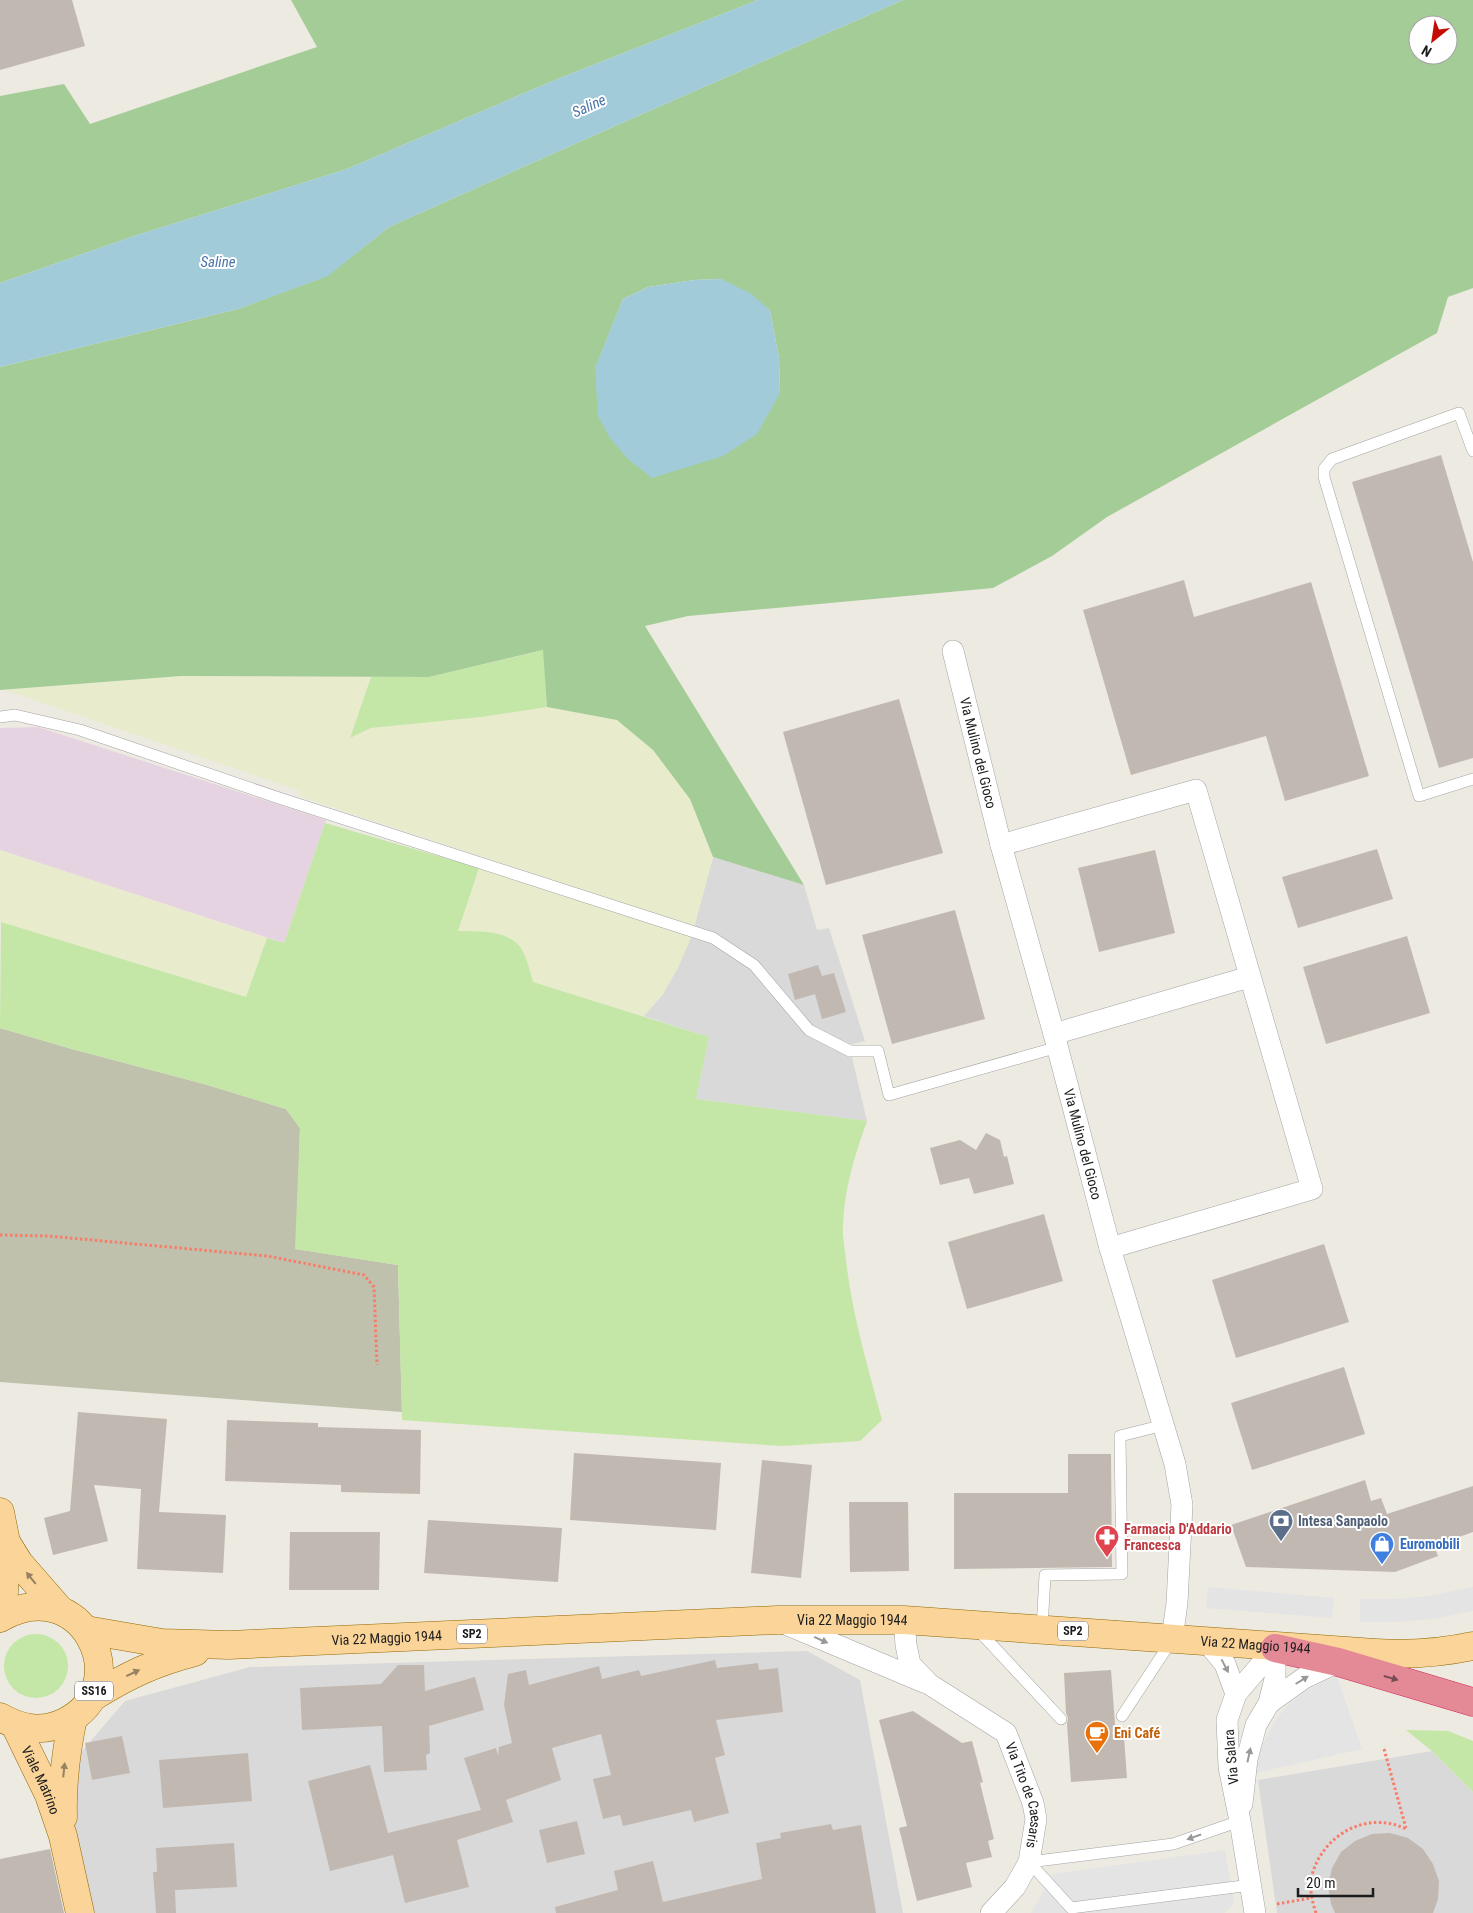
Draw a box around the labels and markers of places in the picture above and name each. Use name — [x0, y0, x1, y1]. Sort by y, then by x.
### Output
bank icon: Intesa Sanpaolo — [1268, 1508, 1294, 1542]
place label: Intesa Sanpaolo — [1298, 1513, 1388, 1529]
place label: Farmacia D'Addario Francesca — [1124, 1521, 1232, 1553]
pharmacy icon: Farmacia D'Addario Francesca — [1094, 1524, 1120, 1558]
shop icon: Euromobili — [1369, 1531, 1395, 1565]
place label: Euromobili — [1400, 1536, 1460, 1552]
cafe icon: Eni Café — [1084, 1720, 1110, 1754]
place label: Eni Café — [1114, 1725, 1161, 1741]

